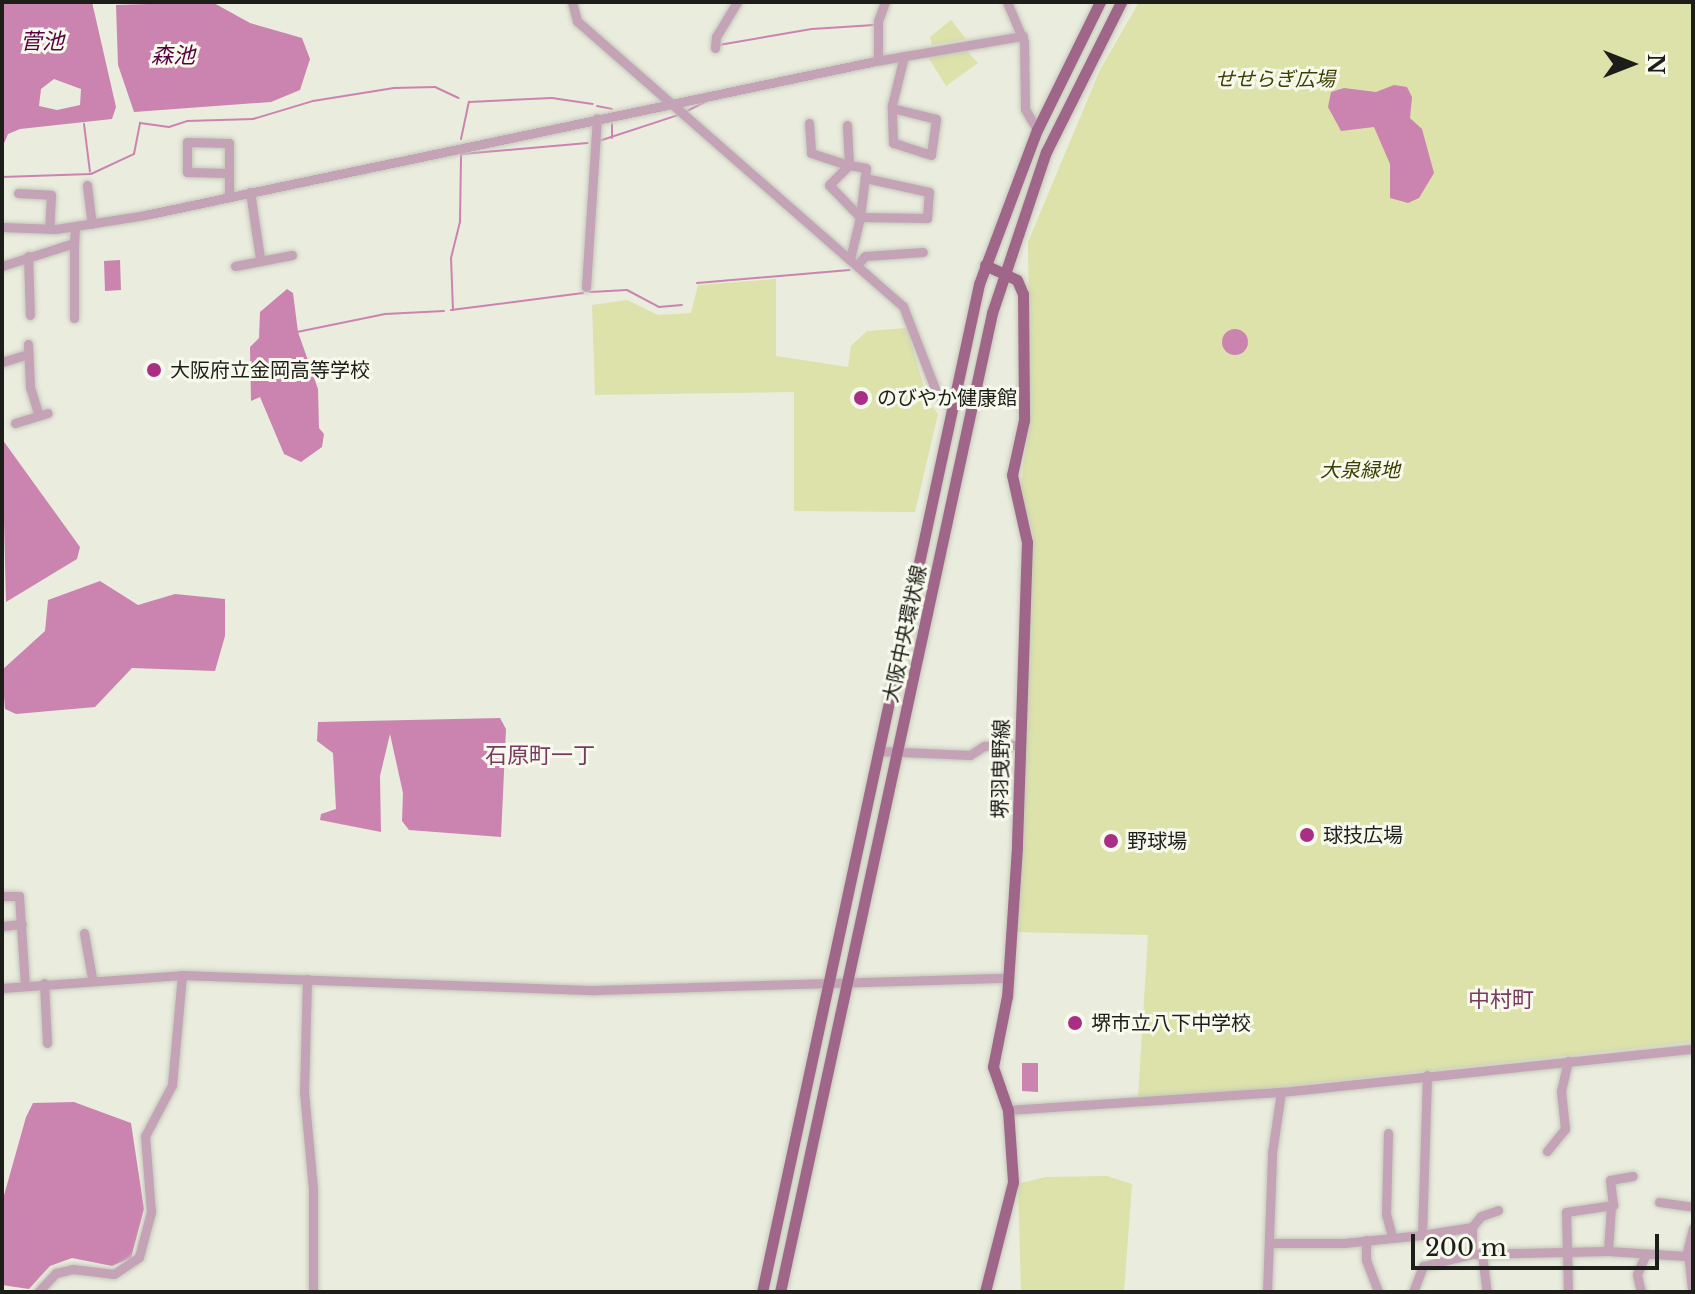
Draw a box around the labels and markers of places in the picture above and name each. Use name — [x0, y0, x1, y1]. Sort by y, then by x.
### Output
place label: 大阪府立金岡高等学校 — [170, 358, 370, 382]
marker: 大阪府立金岡高等学校 — [145, 361, 163, 379]
place label: のびやか健康館 — [877, 386, 1017, 410]
marker: のびやか健康館 — [852, 389, 870, 407]
place label: 球技広場 — [1323, 823, 1403, 847]
marker: 球技広場 — [1298, 826, 1316, 844]
place label: 野球場 — [1127, 829, 1187, 853]
marker: 野球場 — [1102, 832, 1120, 850]
place label: 堺市立八下中学校 — [1091, 1011, 1251, 1035]
marker: 堺市立八下中学校 — [1066, 1014, 1084, 1032]

